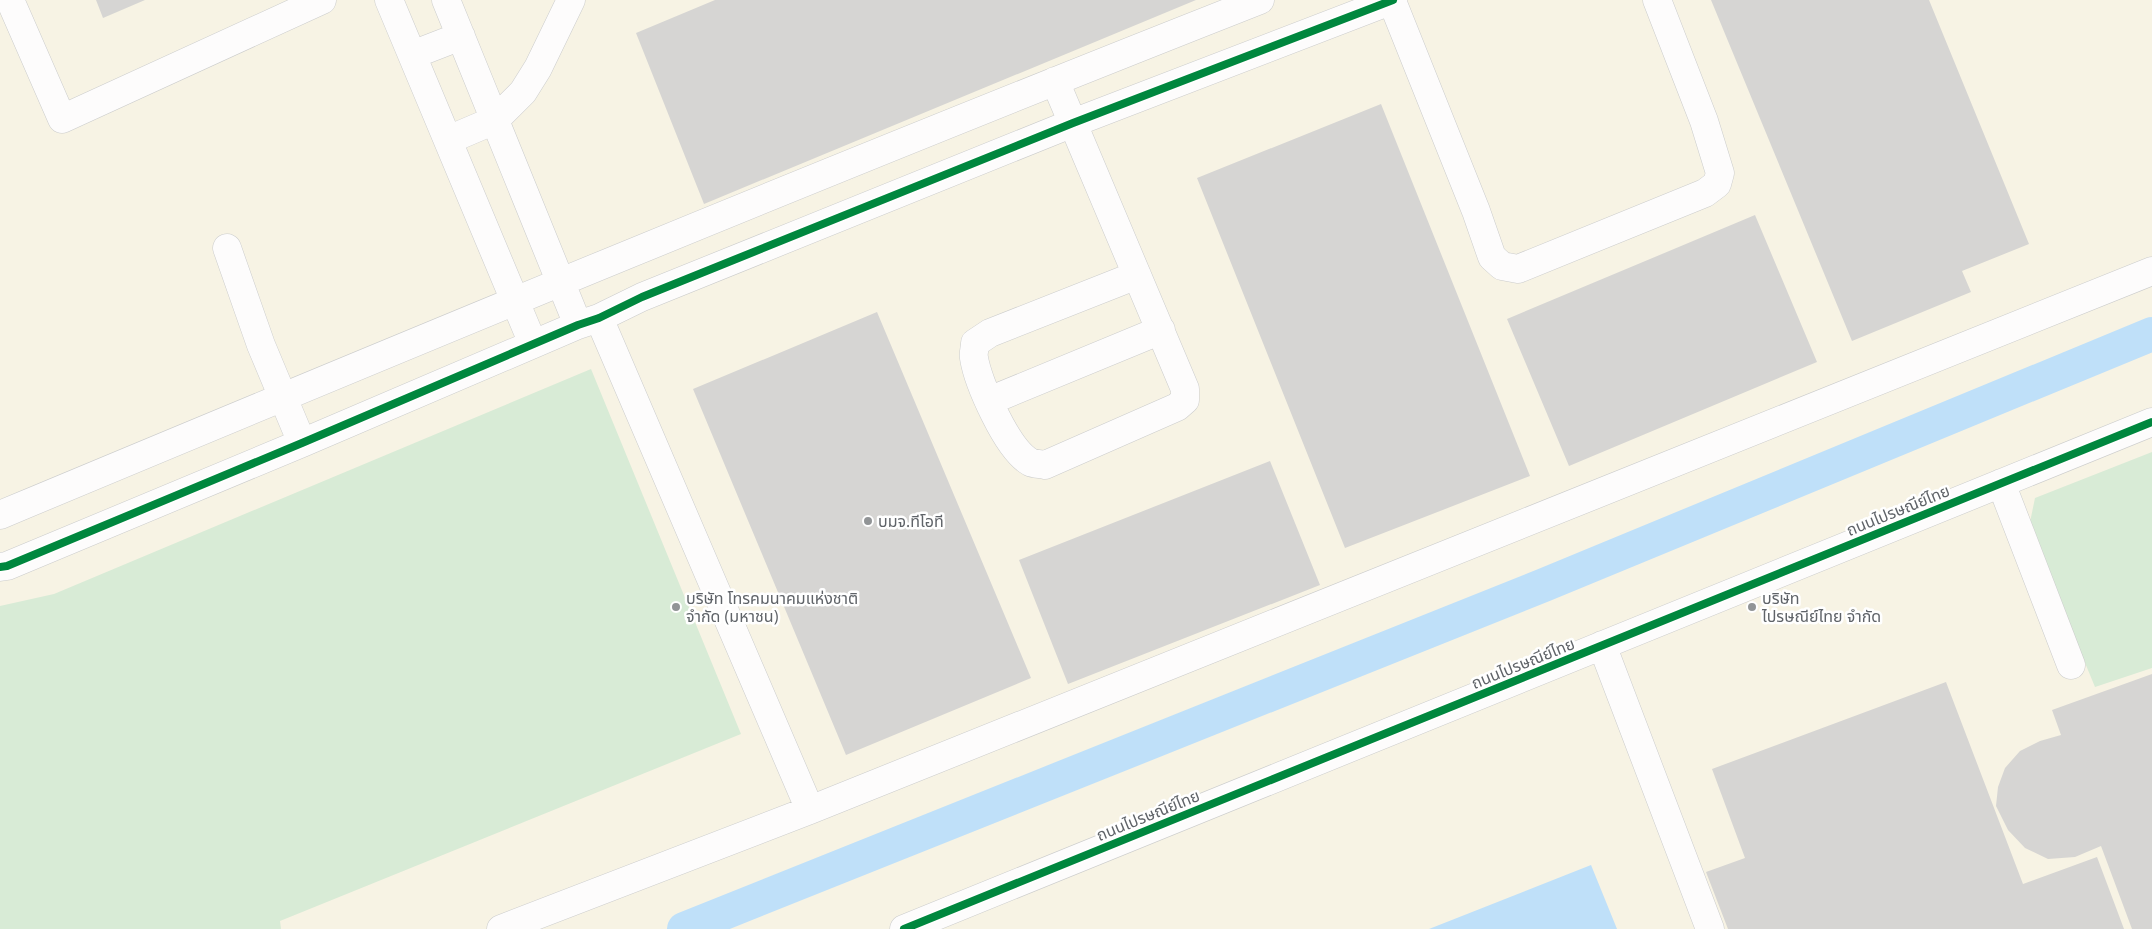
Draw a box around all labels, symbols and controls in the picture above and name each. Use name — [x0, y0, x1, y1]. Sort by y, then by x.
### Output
street label: ถนนไปรษณีย์ไทย — [1843, 479, 1953, 541]
place label: บมจ.ทีโอที — [878, 510, 944, 532]
marker: บมจ.ทีโอที — [862, 515, 874, 527]
place label: บริษัท โทรคมนาคมแห่งชาติ จำกัด (มหาชน) — [686, 587, 858, 627]
place label: บริษัท ไปรษณีย์ไทย จำกัด — [1761, 587, 1881, 627]
marker: บริษัท โทรคมนาคมแห่งชาติ จำกัด (มหาชน) — [670, 601, 682, 613]
marker: บริษัท ไปรษณีย์ไทย จำกัด — [1746, 601, 1758, 613]
street label: ถนนไปรษณีย์ไทย — [1468, 632, 1578, 694]
street label: ถนนไปรษณีย์ไทย — [1093, 784, 1203, 846]

